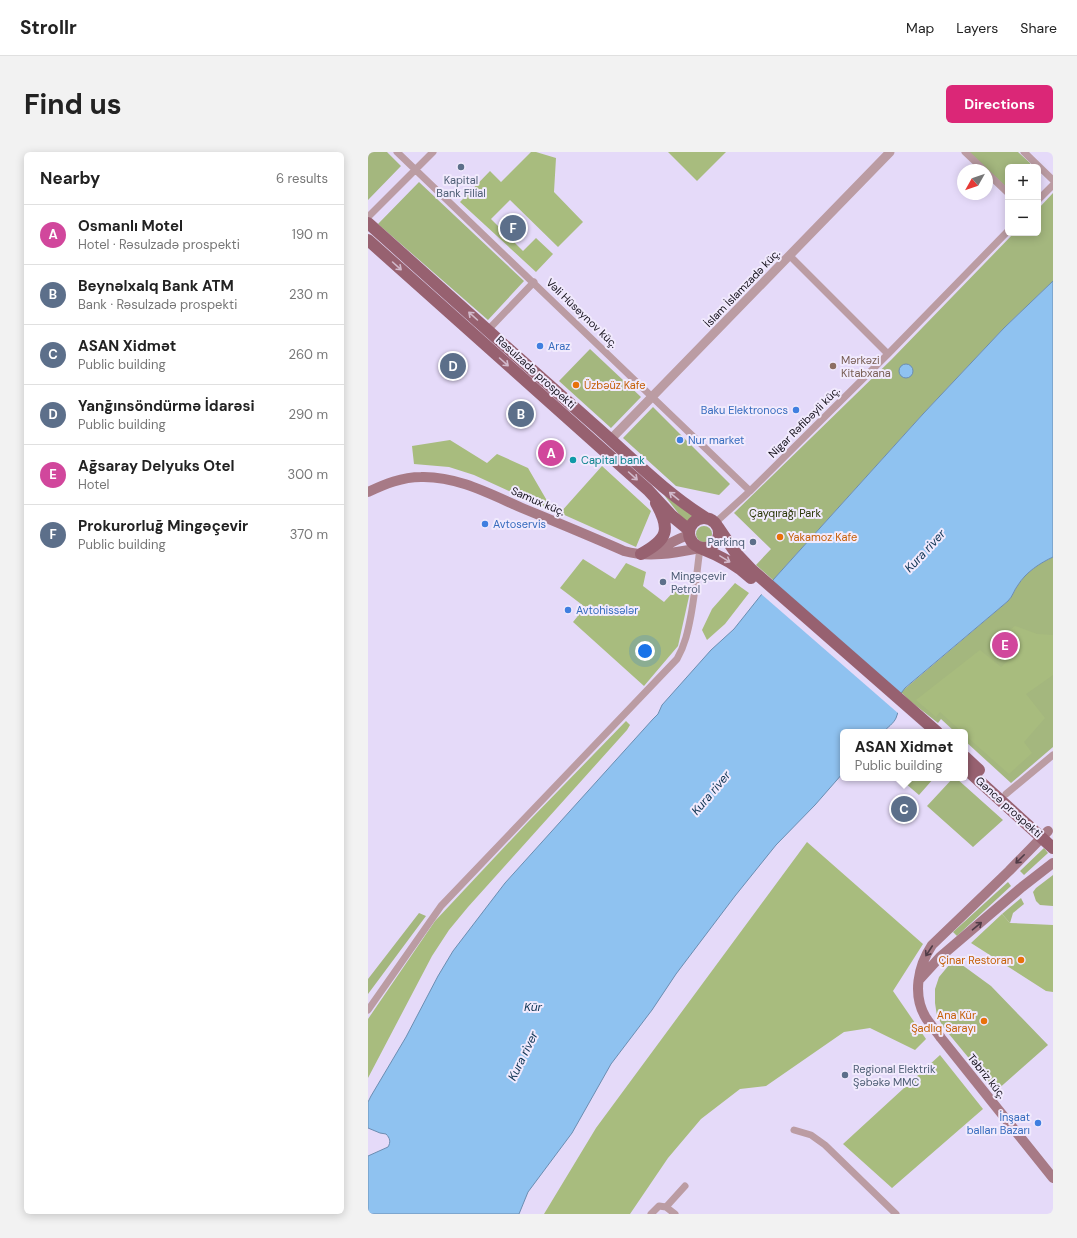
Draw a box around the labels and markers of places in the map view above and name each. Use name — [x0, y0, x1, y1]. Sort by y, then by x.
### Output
marker: Kapital Bank Filial — [456, 162, 466, 172]
place label: Kapital Bank Filial — [436, 173, 486, 200]
pin: F — [500, 213, 526, 243]
place label: Araz — [548, 339, 570, 353]
marker: Araz — [535, 341, 545, 351]
pin: D — [440, 351, 466, 381]
place label: Mərkəzi Kitabxana — [841, 353, 891, 380]
marker: Mərkəzi Kitabxana — [828, 361, 838, 371]
place label: Üzbəüz Kafe — [584, 378, 646, 392]
marker: Üzbəüz Kafe — [571, 380, 581, 390]
pin: B — [508, 399, 534, 429]
place label: Baku Elektronocs — [701, 403, 788, 417]
marker: Baku Elektronocs — [791, 405, 801, 415]
place label: Nur market — [688, 433, 744, 447]
marker: Nur market — [675, 435, 685, 445]
pin: A — [538, 438, 564, 468]
place label: Capital bank — [581, 453, 645, 467]
marker: Capital bank — [568, 455, 578, 465]
place label: Avtoservis — [493, 517, 546, 531]
marker: Avtoservis — [480, 519, 490, 529]
place label: Yakamoz Kafe — [788, 530, 857, 544]
marker: Yakamoz Kafe — [775, 532, 785, 542]
place label: Parkinq — [707, 535, 745, 549]
marker: Parkinq — [748, 537, 758, 547]
place label: Mingəçevir Petrol — [671, 569, 726, 596]
marker: Mingəçevir Petrol — [658, 577, 668, 587]
place label: Avtohissələr — [576, 603, 638, 617]
marker: Avtohissələr — [563, 605, 573, 615]
pin: E — [992, 630, 1018, 660]
pin: C — [891, 794, 917, 824]
place label: Çinar Restoran — [938, 953, 1013, 967]
marker: Çinar Restoran — [1016, 955, 1026, 965]
place label: Ana Kür Şadlıq Sarayı — [911, 1008, 976, 1035]
marker: Ana Kür Şadlıq Sarayı — [979, 1016, 989, 1026]
place label: Regional Elektrik Şəbəkə MMC — [853, 1062, 936, 1089]
marker: Regional Elektrik Şəbəkə MMC — [840, 1070, 850, 1080]
place label: İnşaat balları Bazarı — [967, 1110, 1030, 1137]
marker: İnşaat balları Bazarı — [1033, 1118, 1043, 1128]

